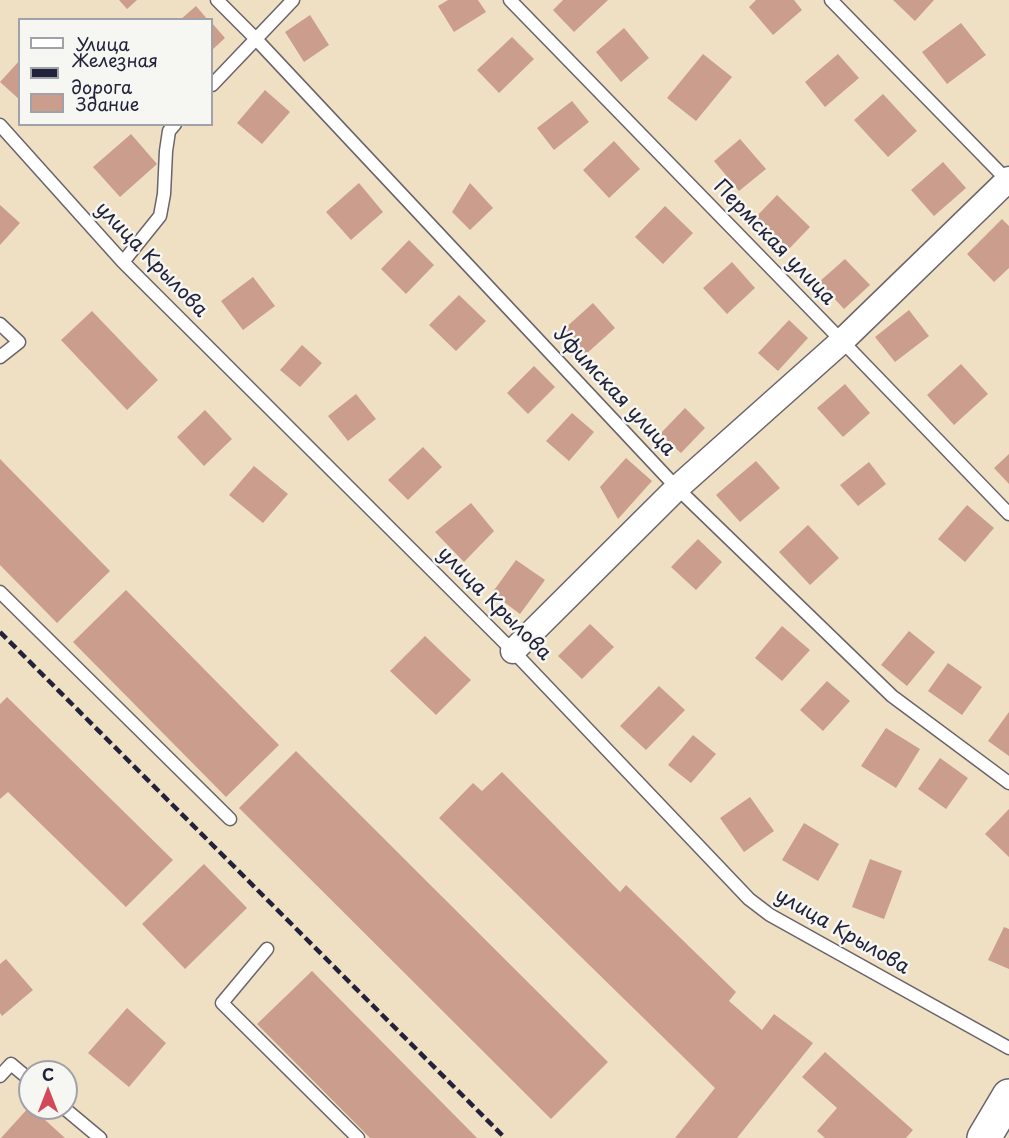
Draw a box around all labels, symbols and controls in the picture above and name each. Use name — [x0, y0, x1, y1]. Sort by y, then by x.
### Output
legend — [18, 18, 213, 126]
text: Улица — [76, 30, 130, 57]
text: Железная дорога — [71, 46, 158, 100]
text: Здание — [76, 90, 139, 117]
street label: Пермская улица — [708, 175, 840, 311]
street label: улица Крылова — [90, 197, 212, 323]
street label: Уфимская улица — [548, 323, 680, 461]
street label: улица Крылова — [432, 542, 556, 666]
street label: улица Крылова — [771, 884, 913, 980]
north arrow — [18, 1060, 78, 1120]
text: С — [42, 1062, 54, 1086]

